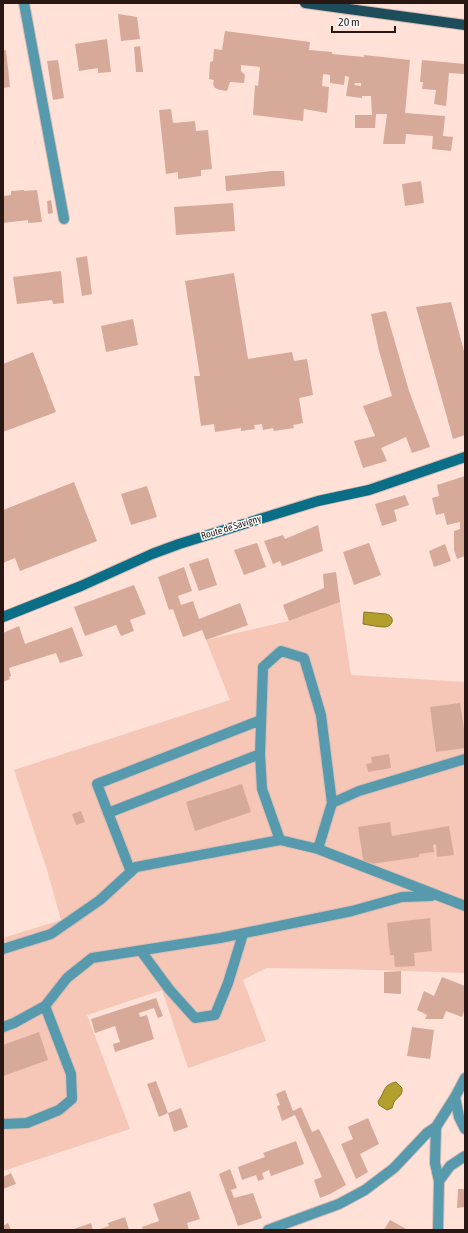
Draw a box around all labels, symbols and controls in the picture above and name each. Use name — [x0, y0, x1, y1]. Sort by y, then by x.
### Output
scale bar — [332, 8, 395, 34]
text: 20 m — [338, 15, 360, 29]
street label: Route de Savigny — [200, 513, 262, 541]

